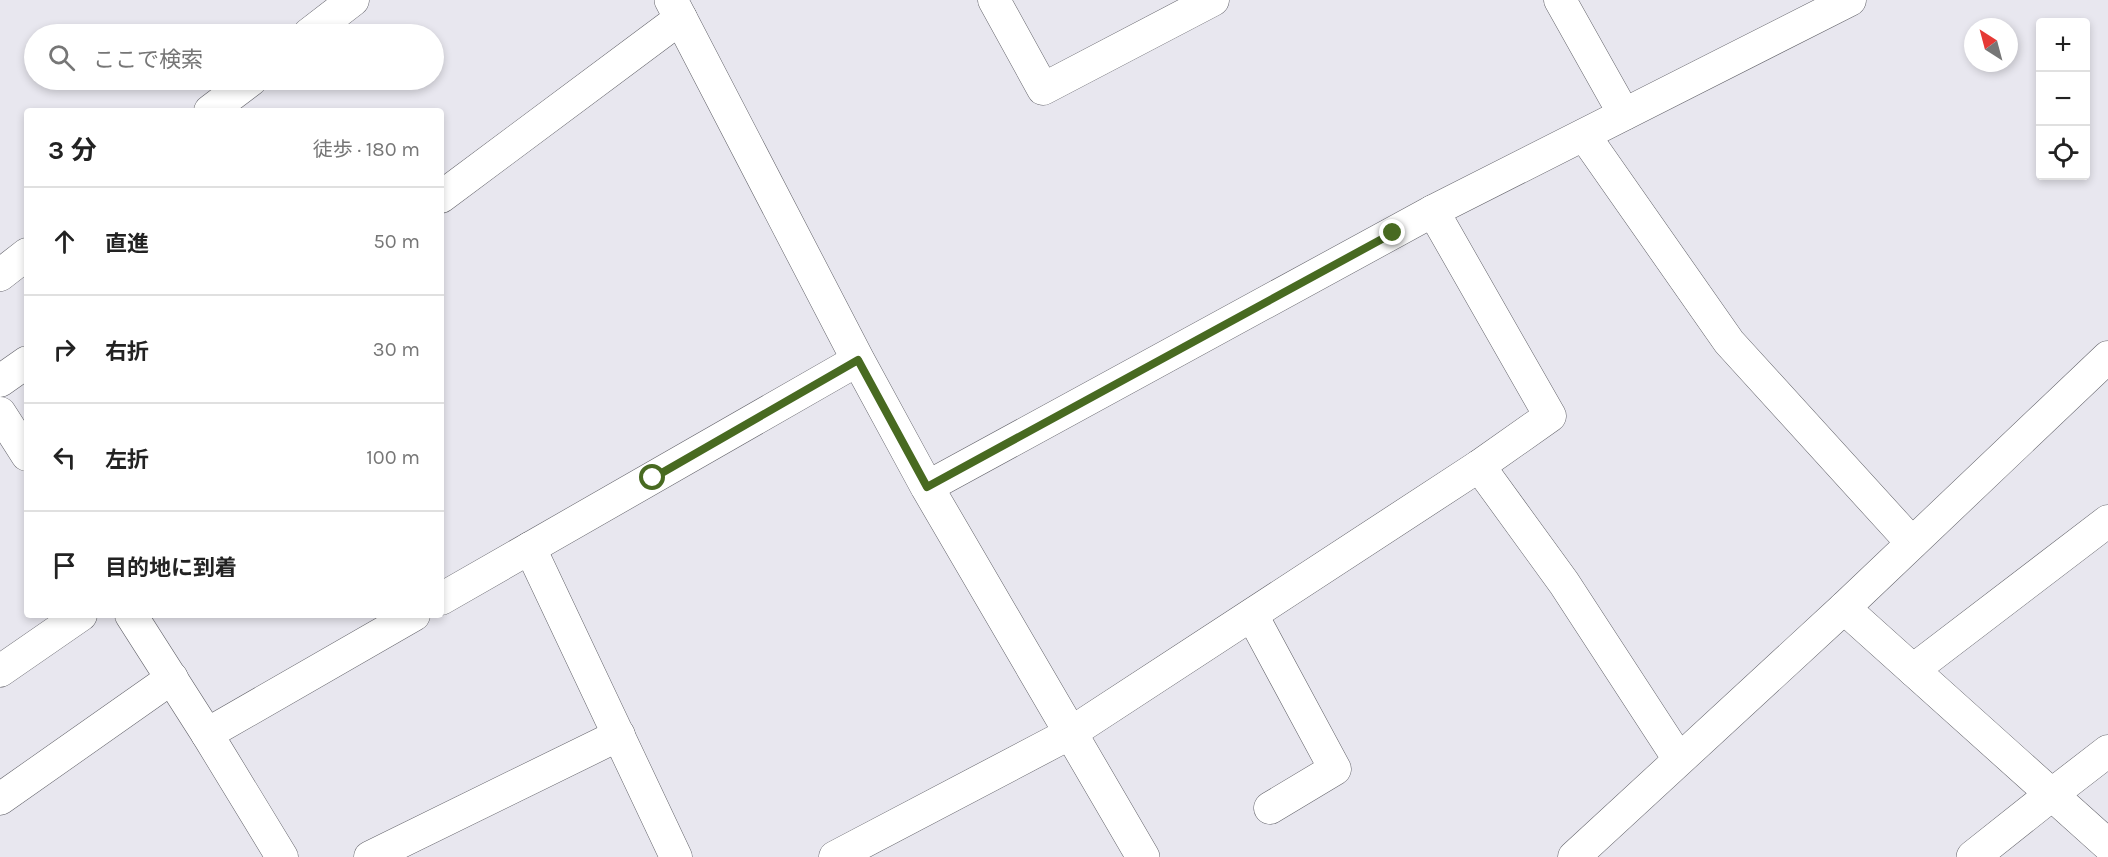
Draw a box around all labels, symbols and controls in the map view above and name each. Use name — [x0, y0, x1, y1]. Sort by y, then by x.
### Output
north arrow — [1964, 18, 2018, 72]
map controls — [2036, 18, 2090, 180]
button: + — [2036, 18, 2090, 72]
search box — [24, 24, 444, 90]
icon: search — [45, 41, 78, 74]
text: ここで検索 — [93, 47, 203, 73]
button: − — [2036, 72, 2090, 126]
button: locate — [2036, 126, 2090, 180]
text: 3 分 — [48, 135, 97, 166]
text: 徒歩 · 180 m — [313, 138, 420, 161]
route end — [1379, 219, 1405, 245]
icon: ahead — [48, 225, 81, 258]
text: 50 m — [373, 230, 420, 253]
text: 直進 — [105, 231, 149, 257]
icon: right — [48, 333, 81, 366]
text: 30 m — [373, 338, 420, 361]
text: 右折 — [105, 339, 149, 365]
icon: left — [48, 441, 81, 474]
text: 100 m — [366, 446, 420, 469]
text: 左折 — [105, 447, 149, 473]
route start — [639, 464, 665, 490]
icon: arrive — [48, 549, 81, 582]
text: 目的地に到着 — [105, 555, 237, 581]

